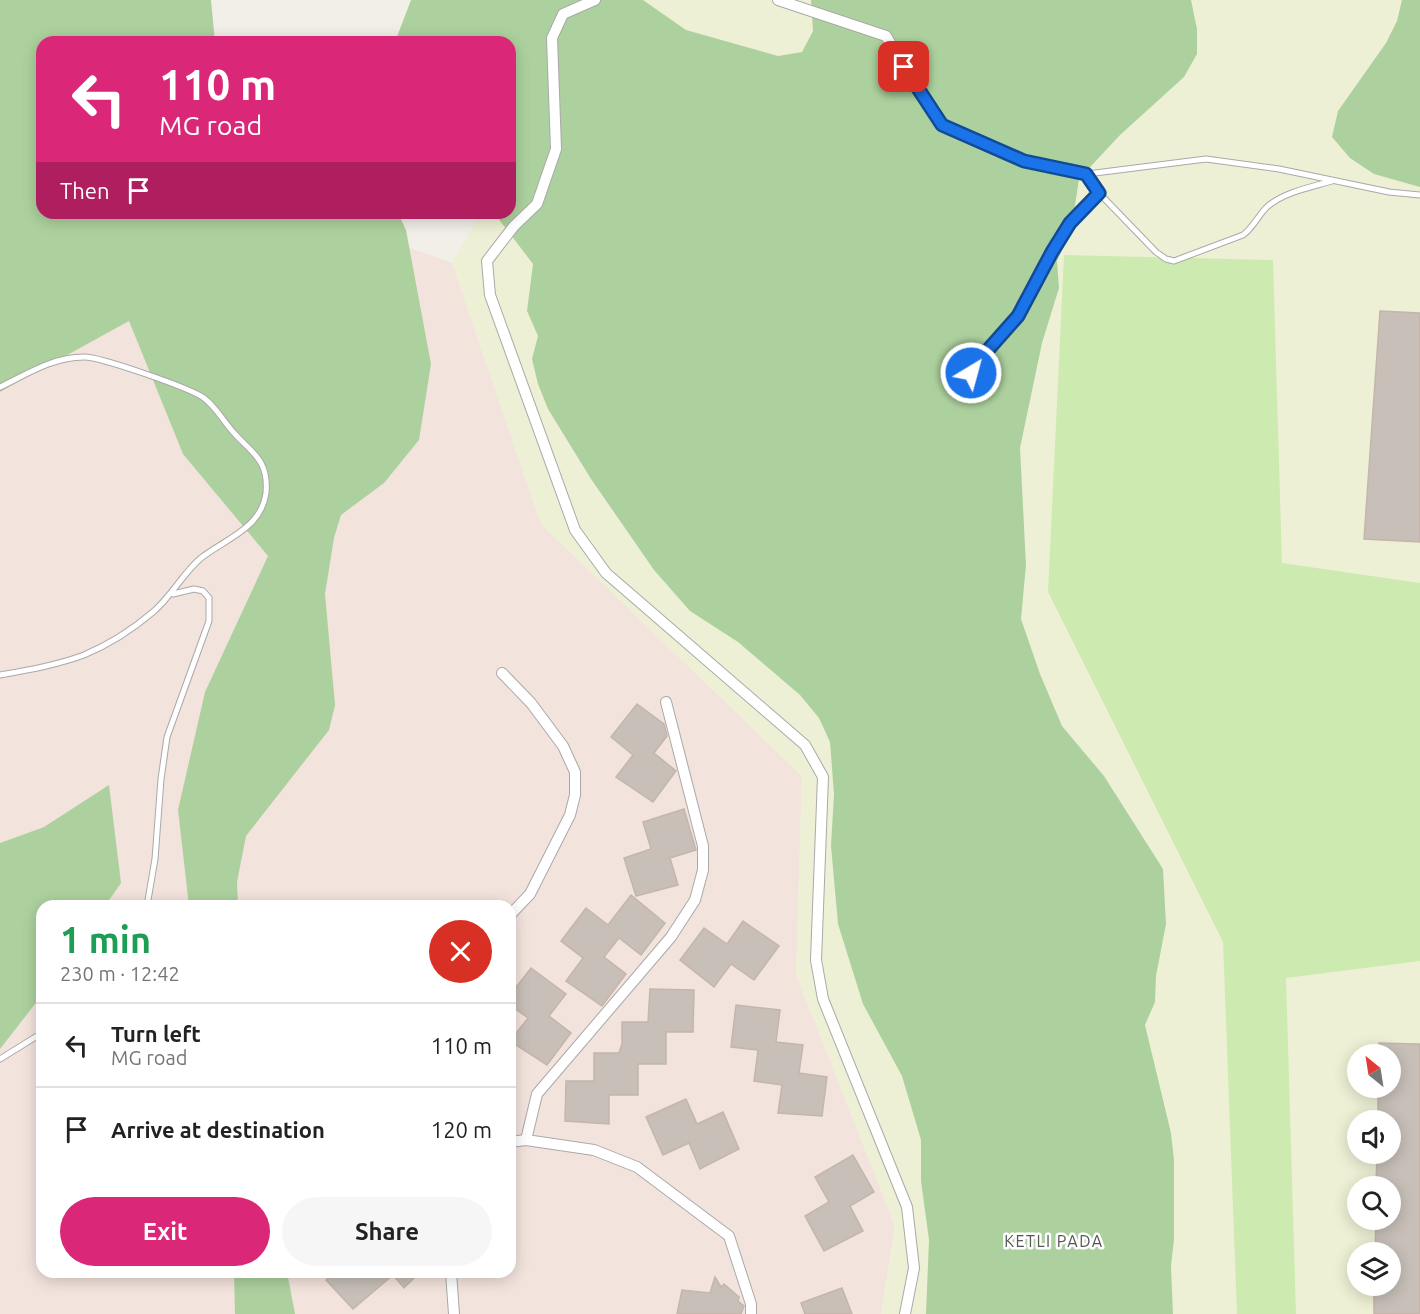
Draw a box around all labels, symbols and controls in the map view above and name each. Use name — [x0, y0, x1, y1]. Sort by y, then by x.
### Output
pin — [878, 41, 929, 92]
icon: arrive — [887, 50, 920, 83]
icon: left — [60, 60, 138, 138]
text: 110 m — [159, 61, 276, 108]
text: MG road — [159, 110, 262, 140]
icon: arrive — [122, 174, 155, 207]
text: Then — [60, 178, 110, 203]
position arrow — [939, 341, 1003, 405]
text: 1 min — [60, 919, 151, 960]
button: close — [429, 920, 492, 983]
text: 230 m · 12:42 — [60, 962, 180, 985]
text: Turn left — [111, 1021, 201, 1046]
icon: left — [60, 1029, 93, 1062]
text: 110 m — [431, 1033, 492, 1058]
north arrow — [1347, 1044, 1401, 1098]
map controls — [1347, 1044, 1401, 1296]
text: MG road — [111, 1046, 187, 1069]
button: sound — [1347, 1110, 1401, 1164]
icon: arrive — [60, 1113, 93, 1146]
text: Arrive at destination — [111, 1117, 325, 1142]
text: 120 m — [431, 1117, 492, 1142]
button: search — [1347, 1176, 1401, 1230]
button: Exit — [60, 1197, 270, 1266]
button: Share — [282, 1197, 492, 1266]
district label: KETLI PADA — [1004, 1232, 1104, 1250]
button: layers — [1347, 1242, 1401, 1296]

